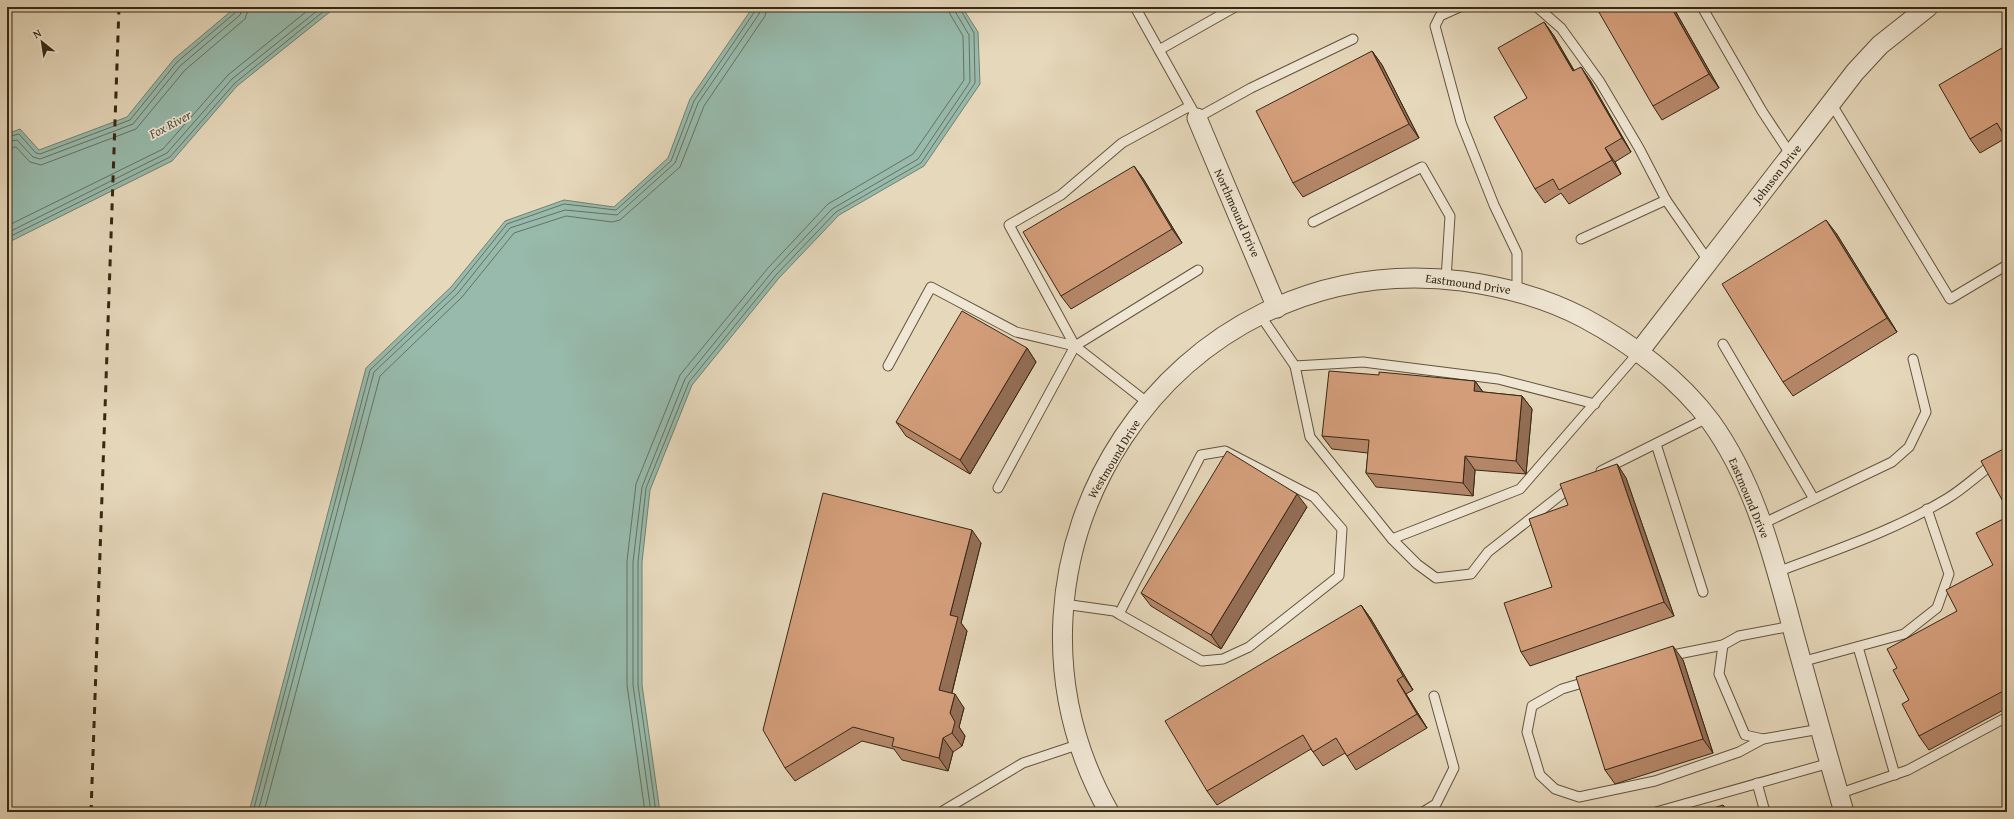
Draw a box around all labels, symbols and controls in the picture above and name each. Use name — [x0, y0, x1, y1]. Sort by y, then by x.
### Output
north arrow — [22, 22, 62, 62]
text: N — [30, 24, 45, 42]
water label: Fox River — [145, 105, 196, 144]
street label: Johnson Drive — [1747, 140, 1805, 208]
street label: Northmound Drive — [1210, 166, 1265, 260]
street label: Eastmound Drive — [1424, 269, 1512, 298]
street label: Westmound Drive — [1083, 416, 1144, 501]
street label: Eastmound Drive — [1725, 455, 1774, 541]

